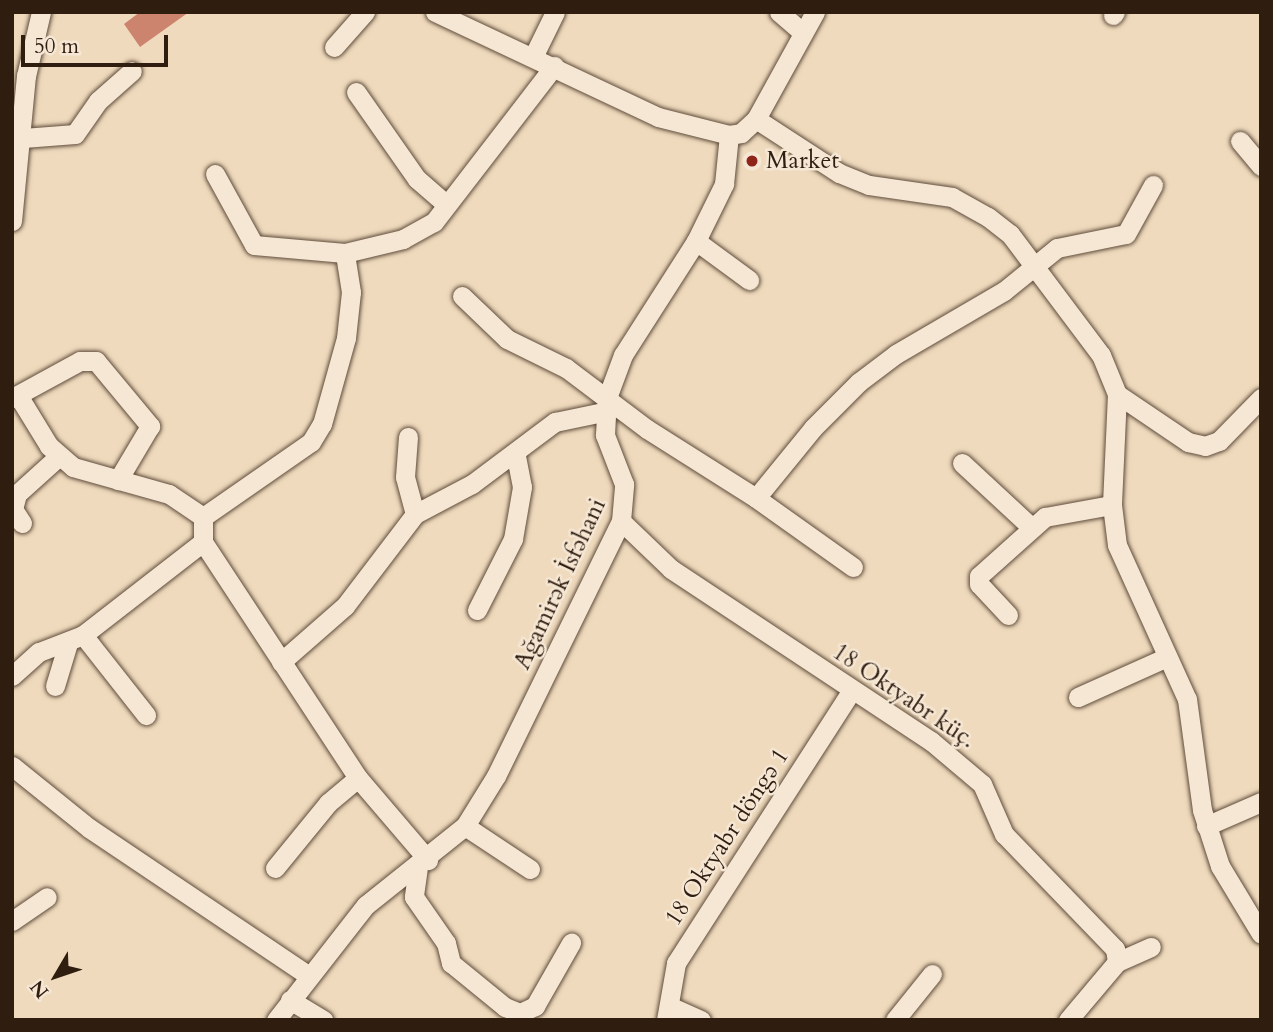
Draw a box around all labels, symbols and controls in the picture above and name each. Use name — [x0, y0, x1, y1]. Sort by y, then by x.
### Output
scale bar — [24, 21, 172, 65]
text: 50 m — [34, 32, 79, 61]
place label: Market — [766, 147, 839, 175]
marker: Market — [744, 153, 760, 169]
street label: Ağamirək İsfəhani — [508, 494, 612, 674]
street label: 18 Oktyabr küç. — [827, 638, 981, 754]
street label: 18 Oktyabr döngə 1 — [659, 743, 795, 931]
north arrow — [21, 941, 91, 1011]
text: N — [24, 975, 55, 1004]

